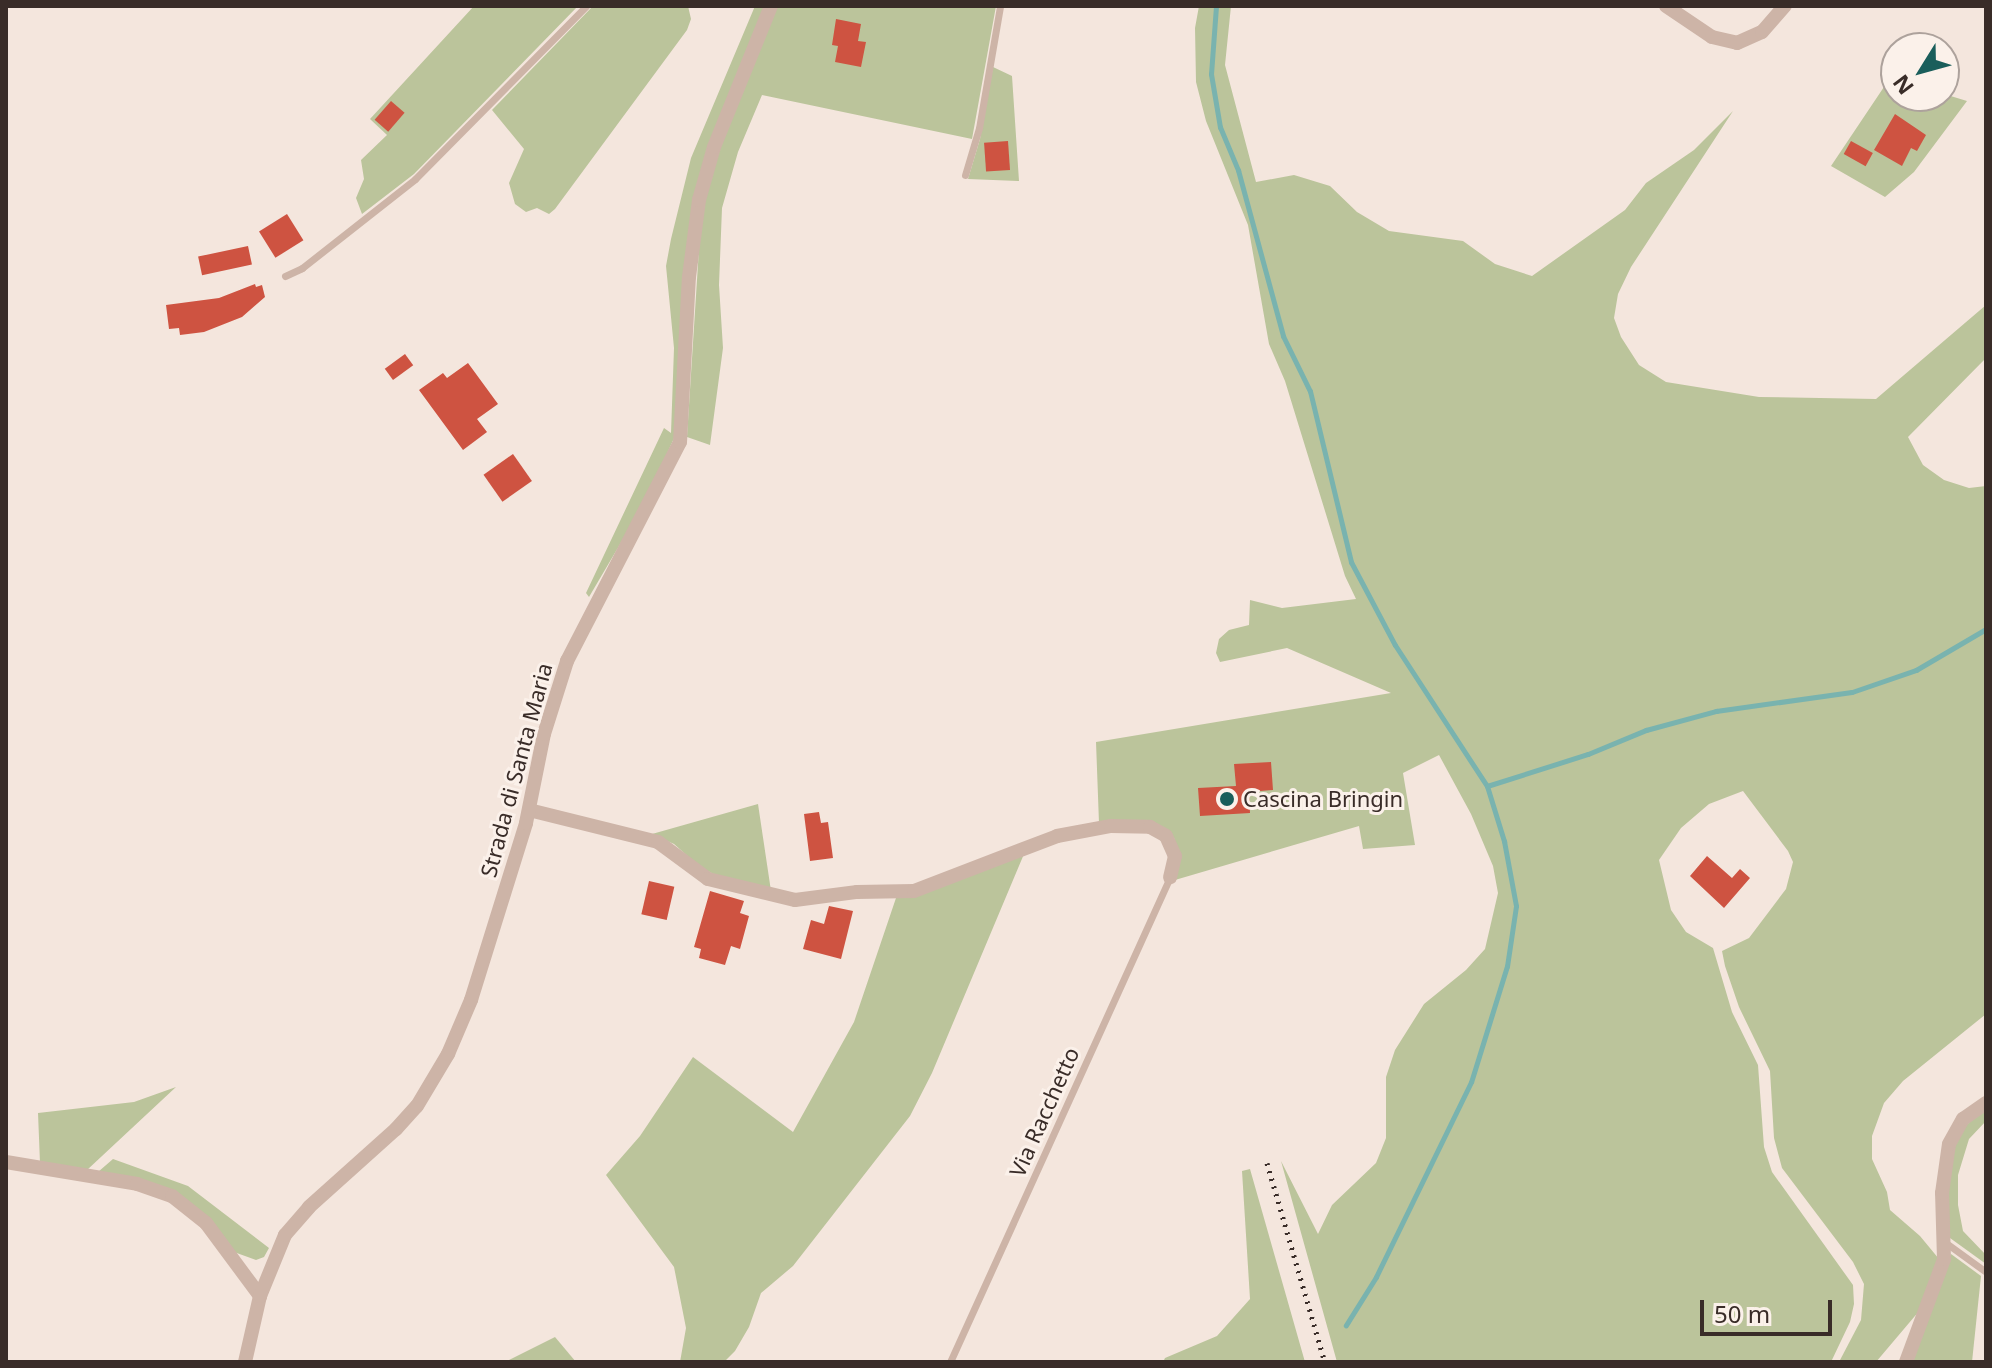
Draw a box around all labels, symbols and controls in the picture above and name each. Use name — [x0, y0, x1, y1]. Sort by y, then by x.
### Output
north arrow — [1880, 32, 1960, 112]
text: N — [1885, 69, 1920, 101]
street label: Strada di Santa Maria — [475, 660, 557, 880]
place label: Cascina Bringin — [1243, 786, 1403, 812]
marker: Cascina Bringin — [1218, 790, 1236, 808]
street label: Via Racchetto — [1004, 1043, 1084, 1181]
scale bar — [1704, 1284, 1836, 1334]
text: 50 m — [1714, 1297, 1770, 1330]

